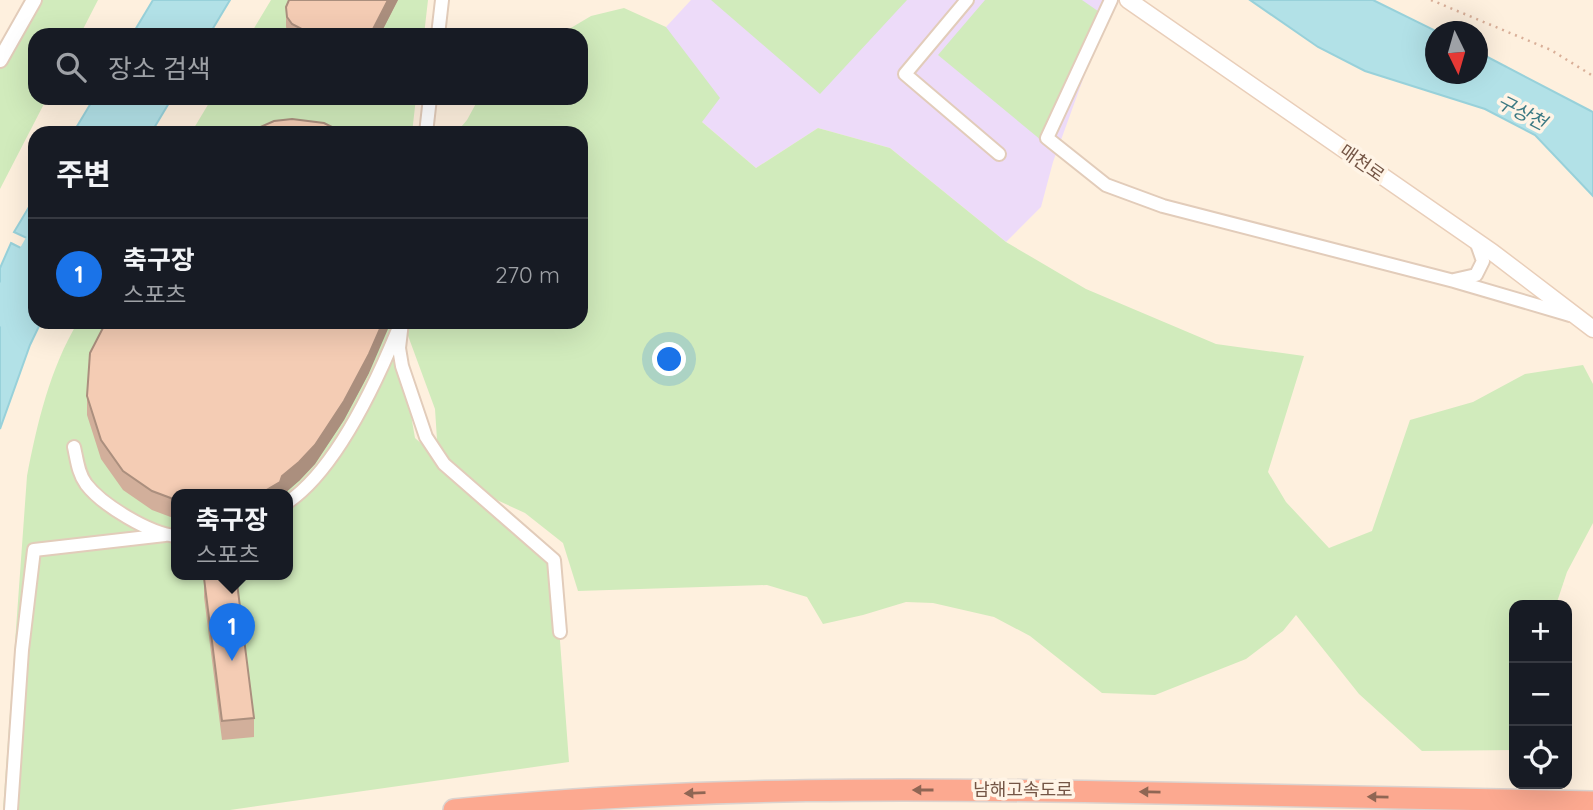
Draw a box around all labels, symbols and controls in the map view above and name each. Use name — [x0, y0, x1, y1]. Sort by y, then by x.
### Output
north arrow — [1425, 21, 1488, 84]
search box — [28, 28, 588, 105]
icon: search — [52, 48, 90, 86]
text: 장소 검색 — [108, 52, 211, 85]
water label: 구상천 — [1493, 89, 1552, 135]
street label: 매천로 — [1335, 139, 1389, 186]
text: 주변 — [56, 155, 111, 193]
text: 축구장 — [123, 243, 195, 276]
text: 1 — [75, 260, 83, 289]
text: 270 m — [495, 260, 560, 289]
text: 스포츠 — [123, 280, 186, 309]
your location — [652, 342, 686, 376]
popup — [171, 489, 293, 580]
text: 축구장 — [196, 503, 268, 536]
text: 스포츠 — [196, 540, 260, 569]
map controls — [1509, 600, 1572, 789]
button: + — [1509, 600, 1572, 663]
pin: 1 — [209, 603, 255, 661]
button: − — [1509, 663, 1572, 726]
button: locate — [1509, 726, 1572, 789]
street label: 남해고속도로 — [973, 778, 1073, 801]
one-way arrow — [912, 784, 934, 796]
one-way arrow — [684, 787, 706, 799]
one-way arrow — [1139, 787, 1161, 798]
one-way arrow — [1367, 791, 1389, 803]

